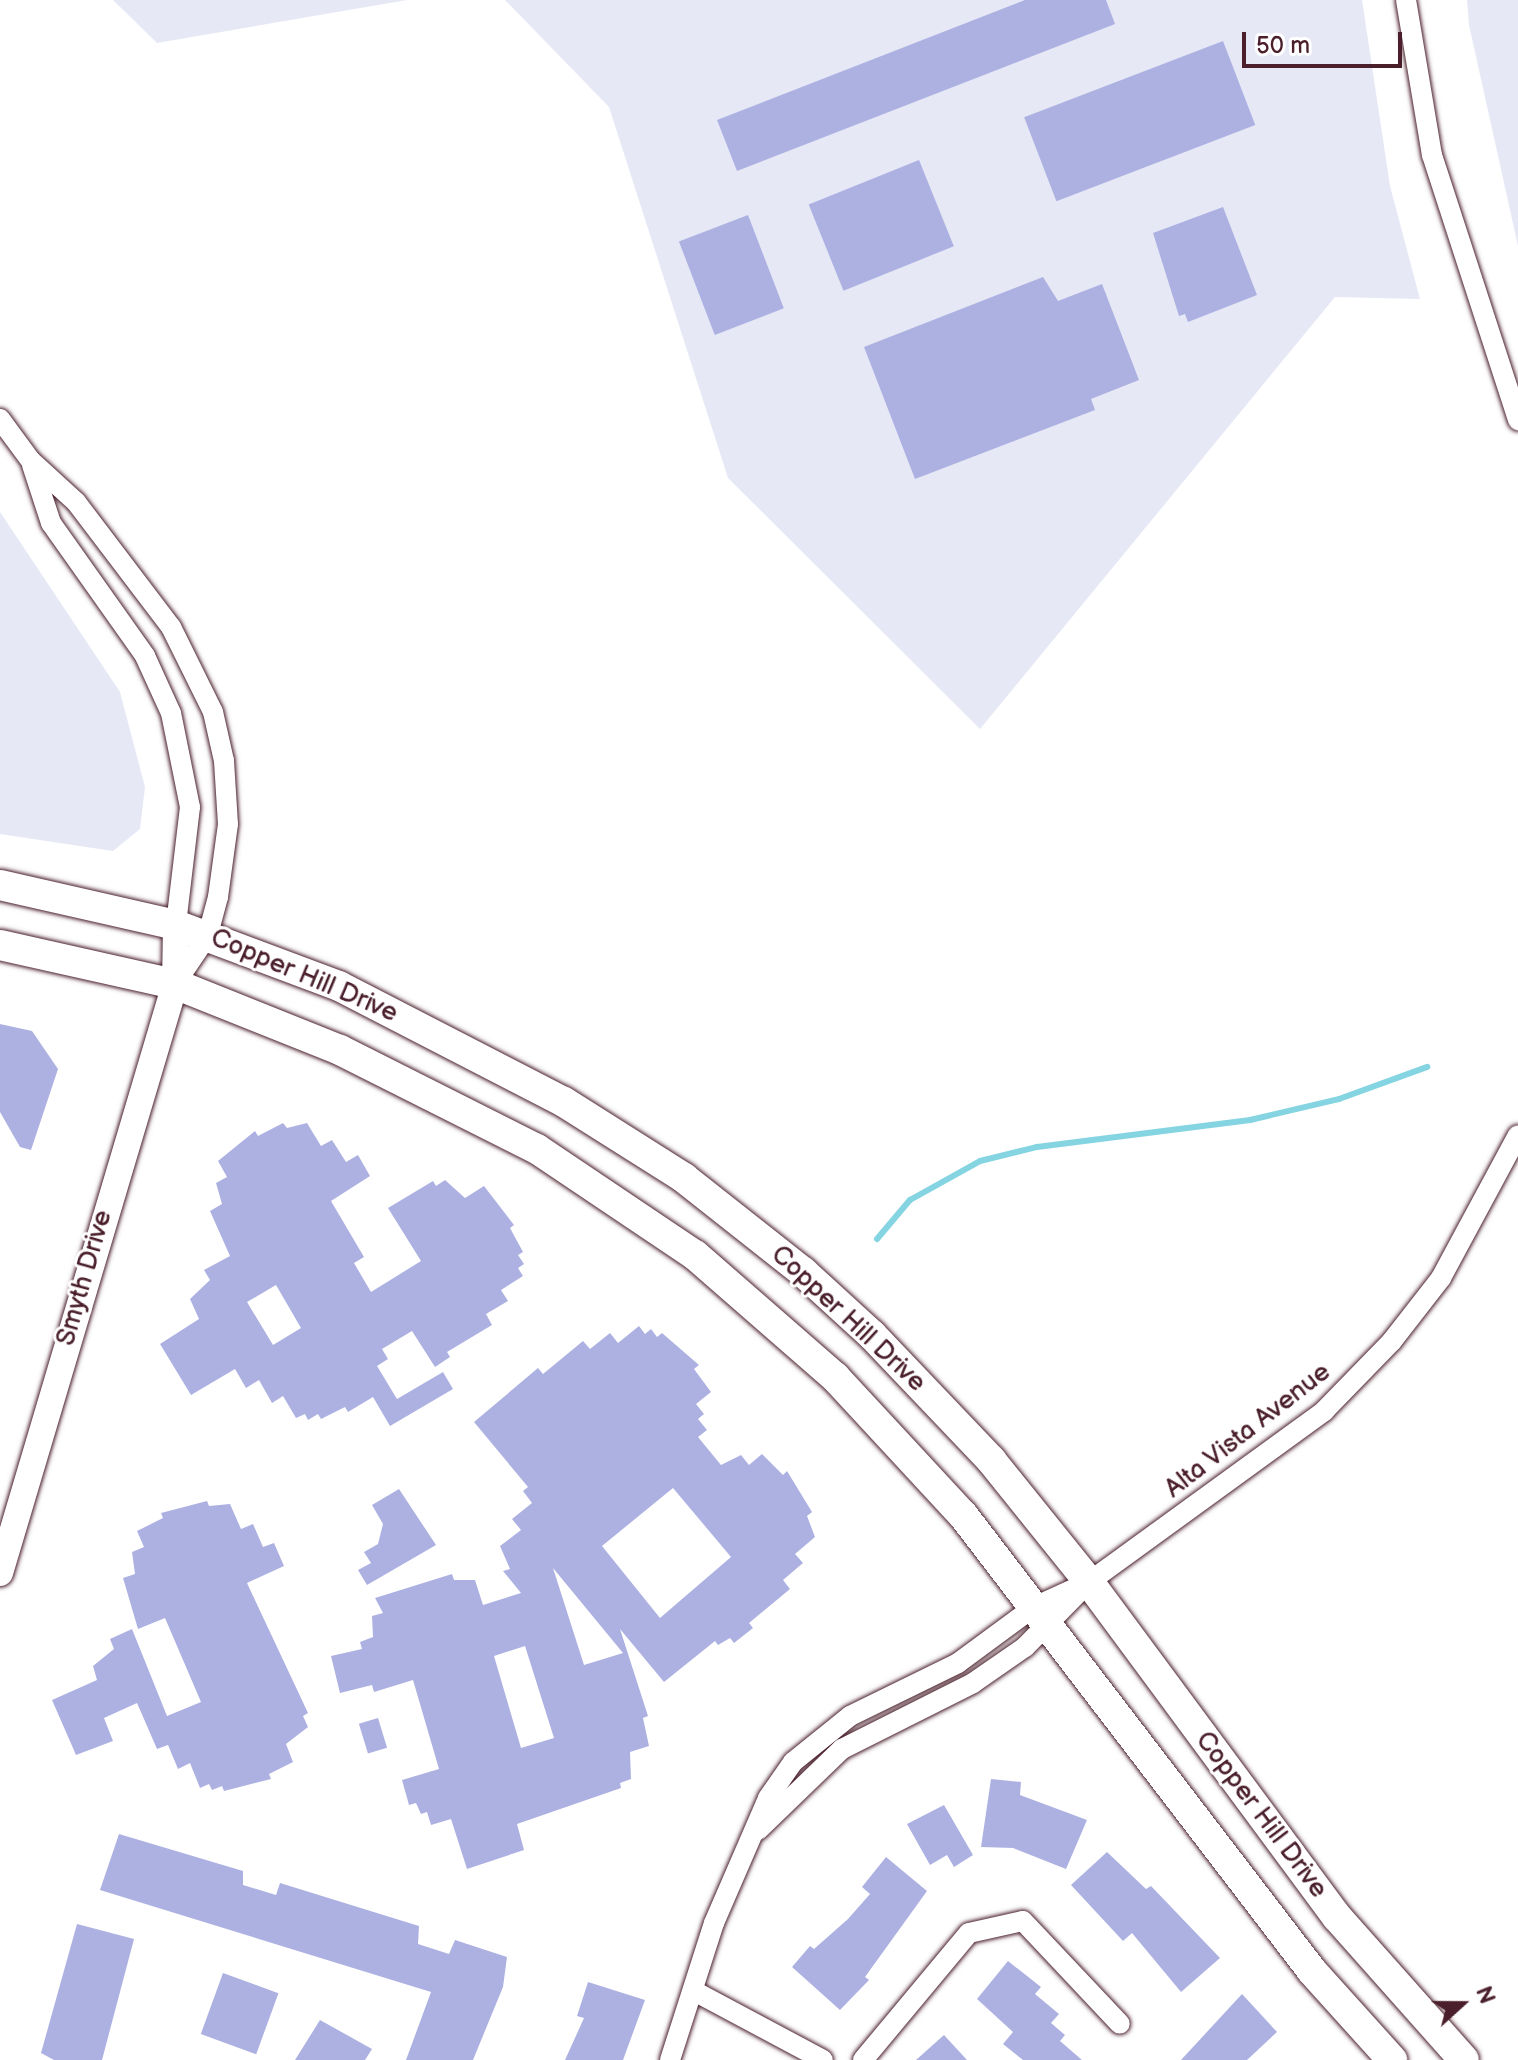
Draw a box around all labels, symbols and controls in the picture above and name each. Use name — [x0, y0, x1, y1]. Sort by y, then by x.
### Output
scale bar — [1246, 16, 1406, 66]
text: 50 m — [1256, 31, 1310, 60]
street label: Copper Hill Drive — [206, 923, 402, 1029]
street label: Smyth Drive — [51, 1207, 119, 1349]
street label: Copper Hill Drive — [764, 1239, 932, 1399]
street label: Alta Vista Avenue — [1159, 1357, 1337, 1505]
street label: Copper Hill Drive — [1188, 1726, 1334, 1904]
north arrow — [1422, 1964, 1502, 2044]
text: N — [1469, 1983, 1500, 2008]

